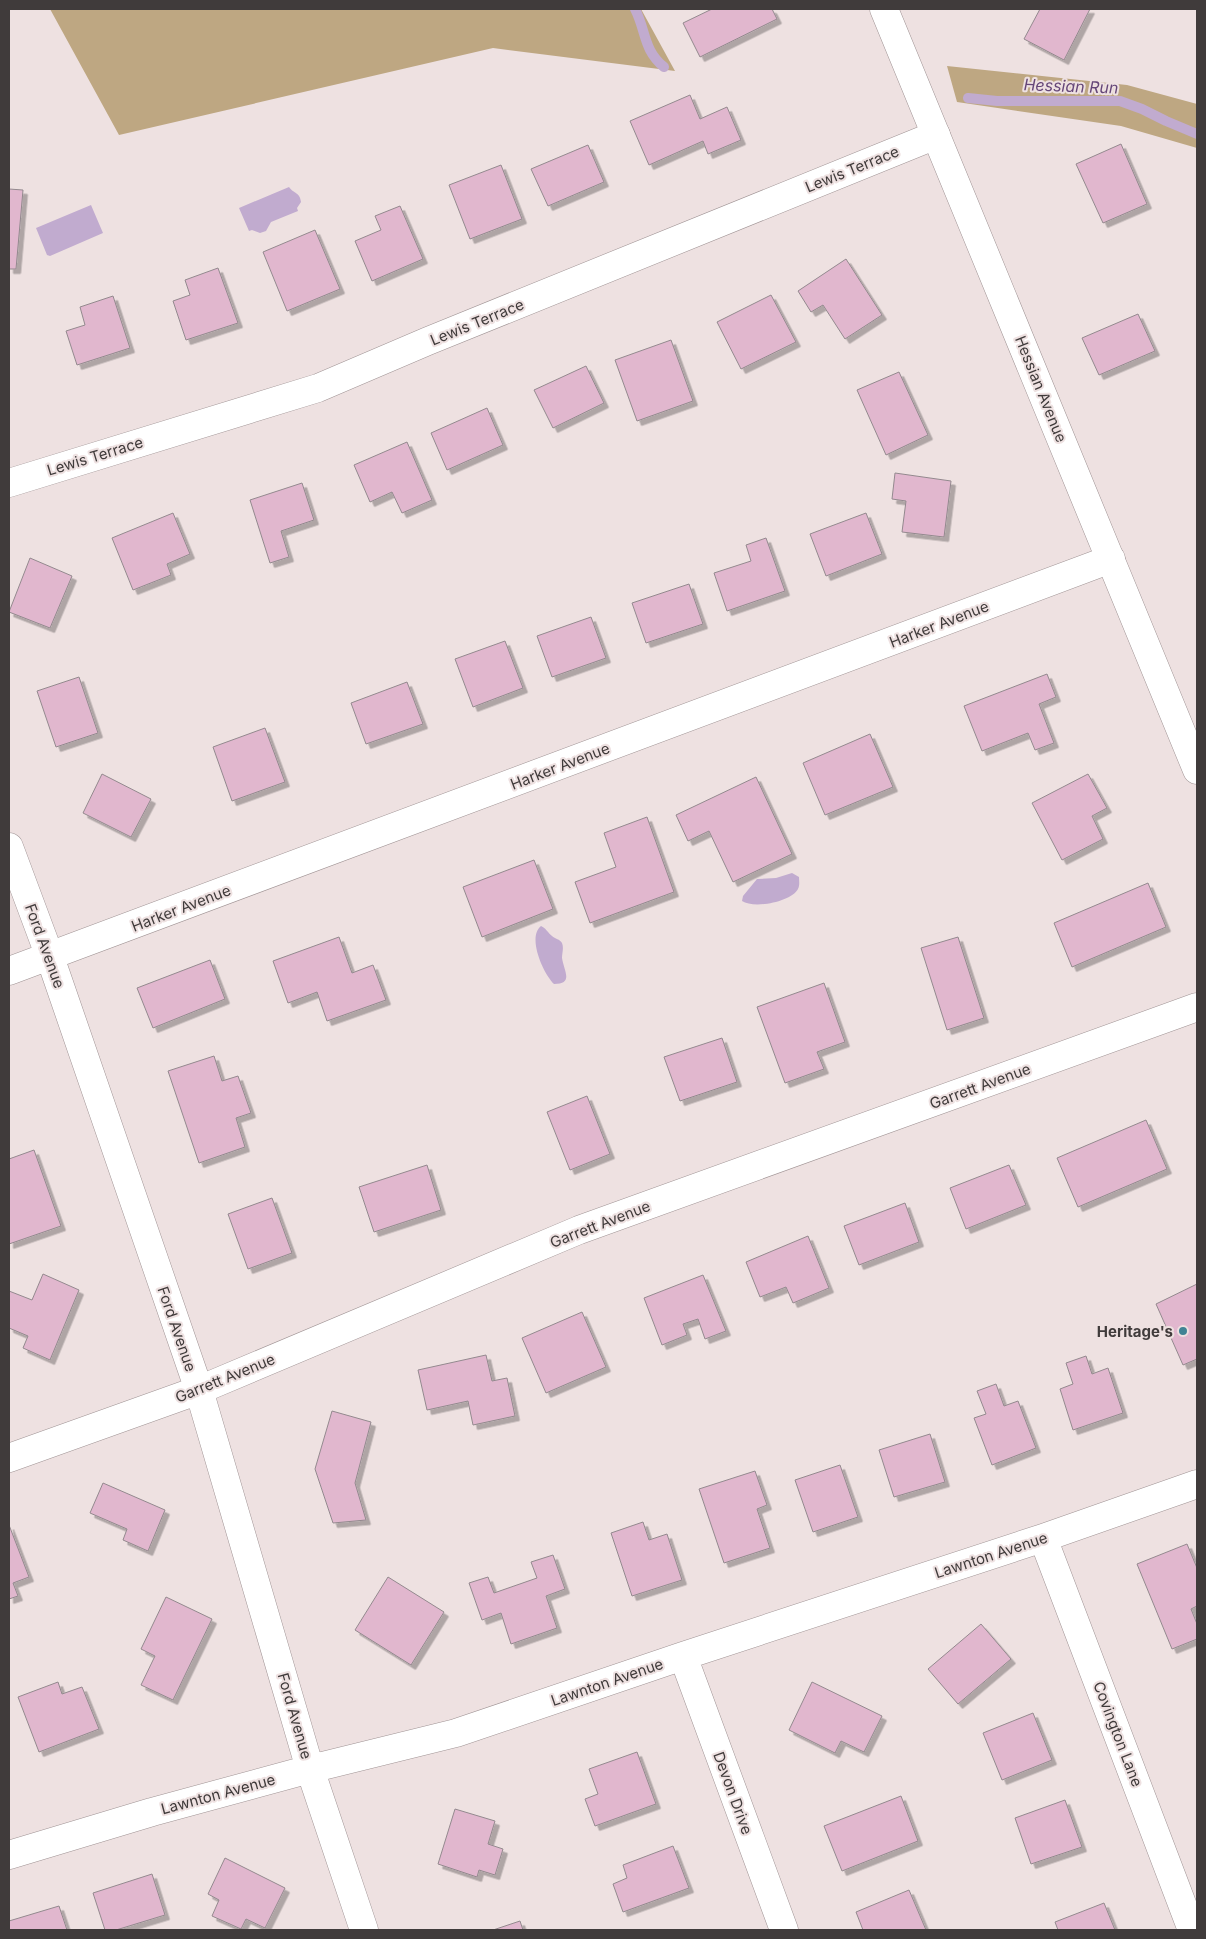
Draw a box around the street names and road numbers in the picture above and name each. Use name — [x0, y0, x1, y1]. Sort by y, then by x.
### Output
street label: Lewis Terrace — [802, 142, 902, 196]
street label: Lewis Terrace — [427, 295, 527, 349]
street label: Hessian Avenue — [1011, 333, 1071, 445]
street label: Lewis Terrace — [45, 432, 145, 480]
street label: Harker Avenue — [887, 596, 991, 652]
street label: Harker Avenue — [508, 738, 612, 794]
street label: Harker Avenue — [129, 880, 233, 936]
street label: Ford Avenue — [21, 901, 69, 991]
street label: Garrett Avenue — [927, 1059, 1033, 1113]
street label: Garrett Avenue — [547, 1196, 653, 1252]
street label: Ford Avenue — [154, 1284, 200, 1374]
street label: Garrett Avenue — [172, 1349, 278, 1407]
street label: Lawnton Avenue — [932, 1528, 1050, 1582]
street label: Lawnton Avenue — [548, 1654, 666, 1710]
street label: Ford Avenue — [274, 1671, 316, 1761]
street label: Covington Lane — [1089, 1679, 1147, 1789]
street label: Devon Drive — [709, 1749, 757, 1837]
street label: Lawnton Avenue — [159, 1770, 277, 1818]

